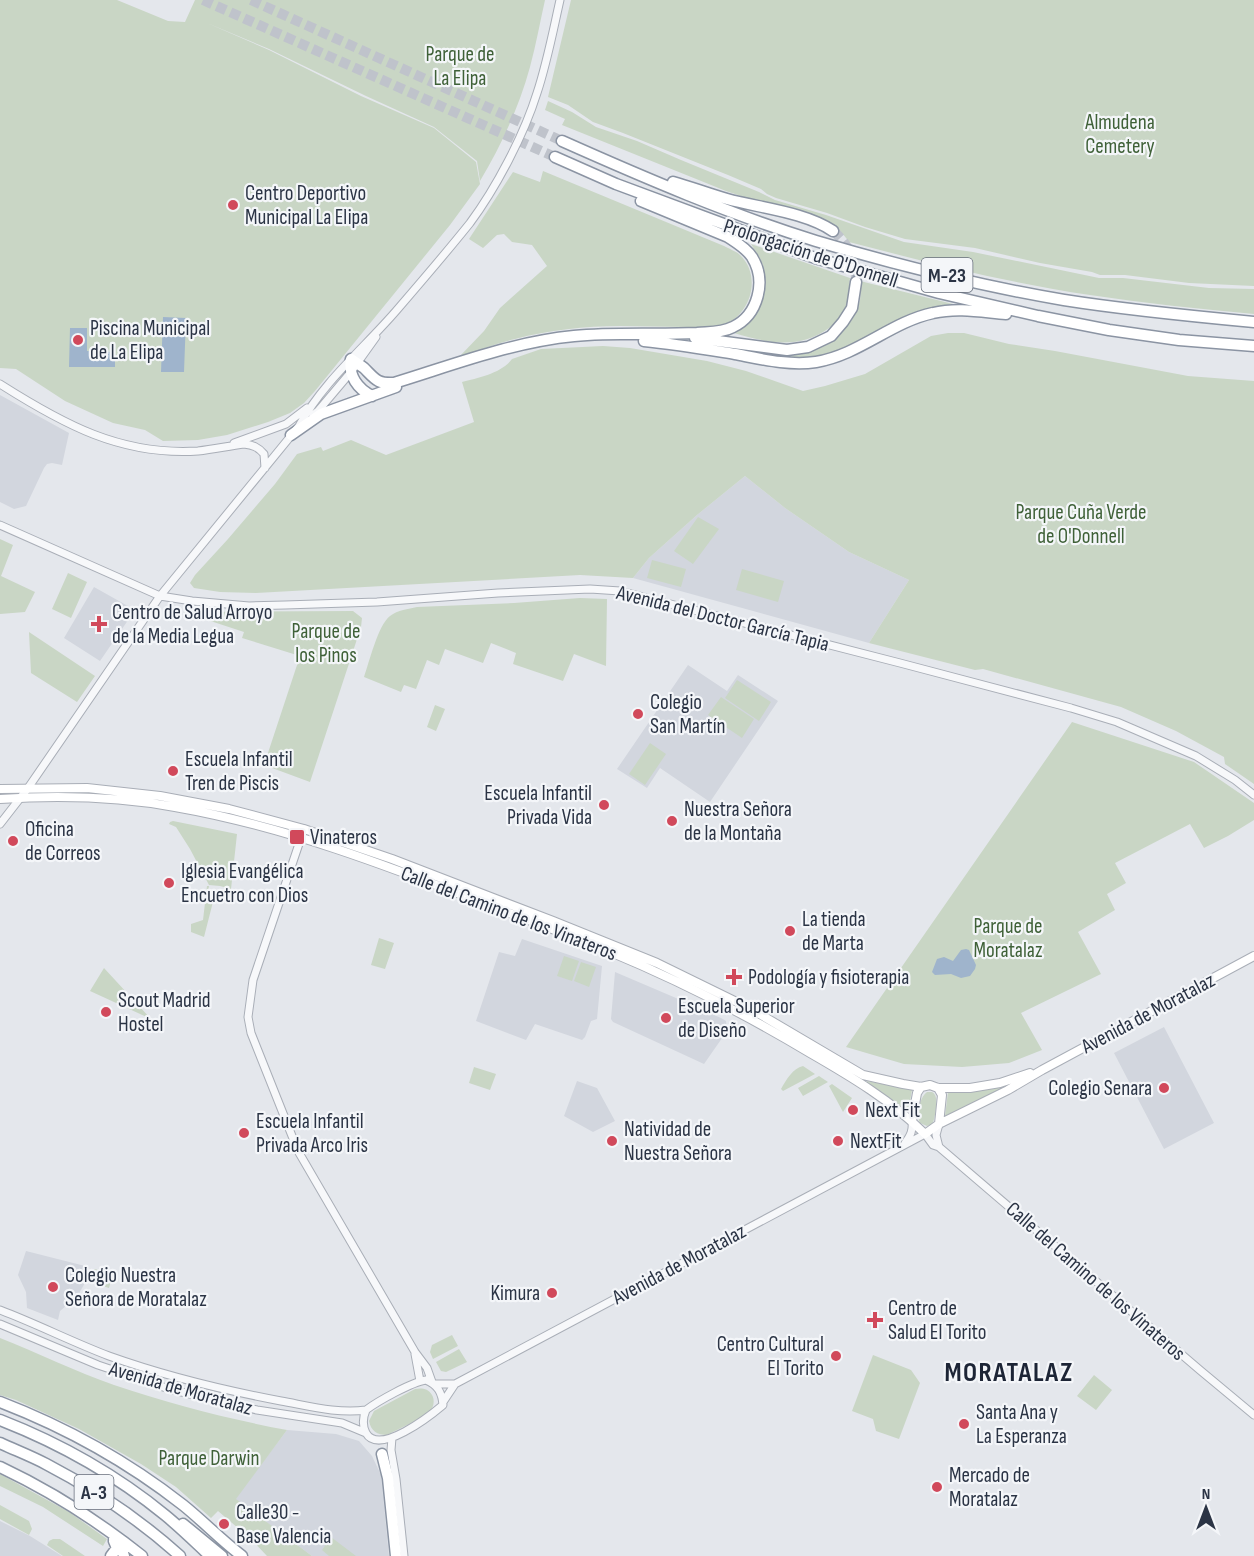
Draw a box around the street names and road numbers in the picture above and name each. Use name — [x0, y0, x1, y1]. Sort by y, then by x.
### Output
street label: Prolongación de O'Donnell — [720, 213, 901, 293]
road number: M-23 — [922, 258, 972, 292]
street label: Avenida del Doctor García Tapia — [613, 580, 832, 657]
street label: Calle del Camino de los Vinateros — [397, 861, 620, 966]
street label: Avenida de Moratalaz — [1076, 968, 1220, 1060]
street label: Calle del Camino de los Vinateros — [1001, 1197, 1190, 1366]
street label: Avenida de Moratalaz — [607, 1219, 751, 1311]
street label: Avenida de Moratalaz — [105, 1356, 256, 1421]
road number: A-3 — [74, 1475, 113, 1509]

